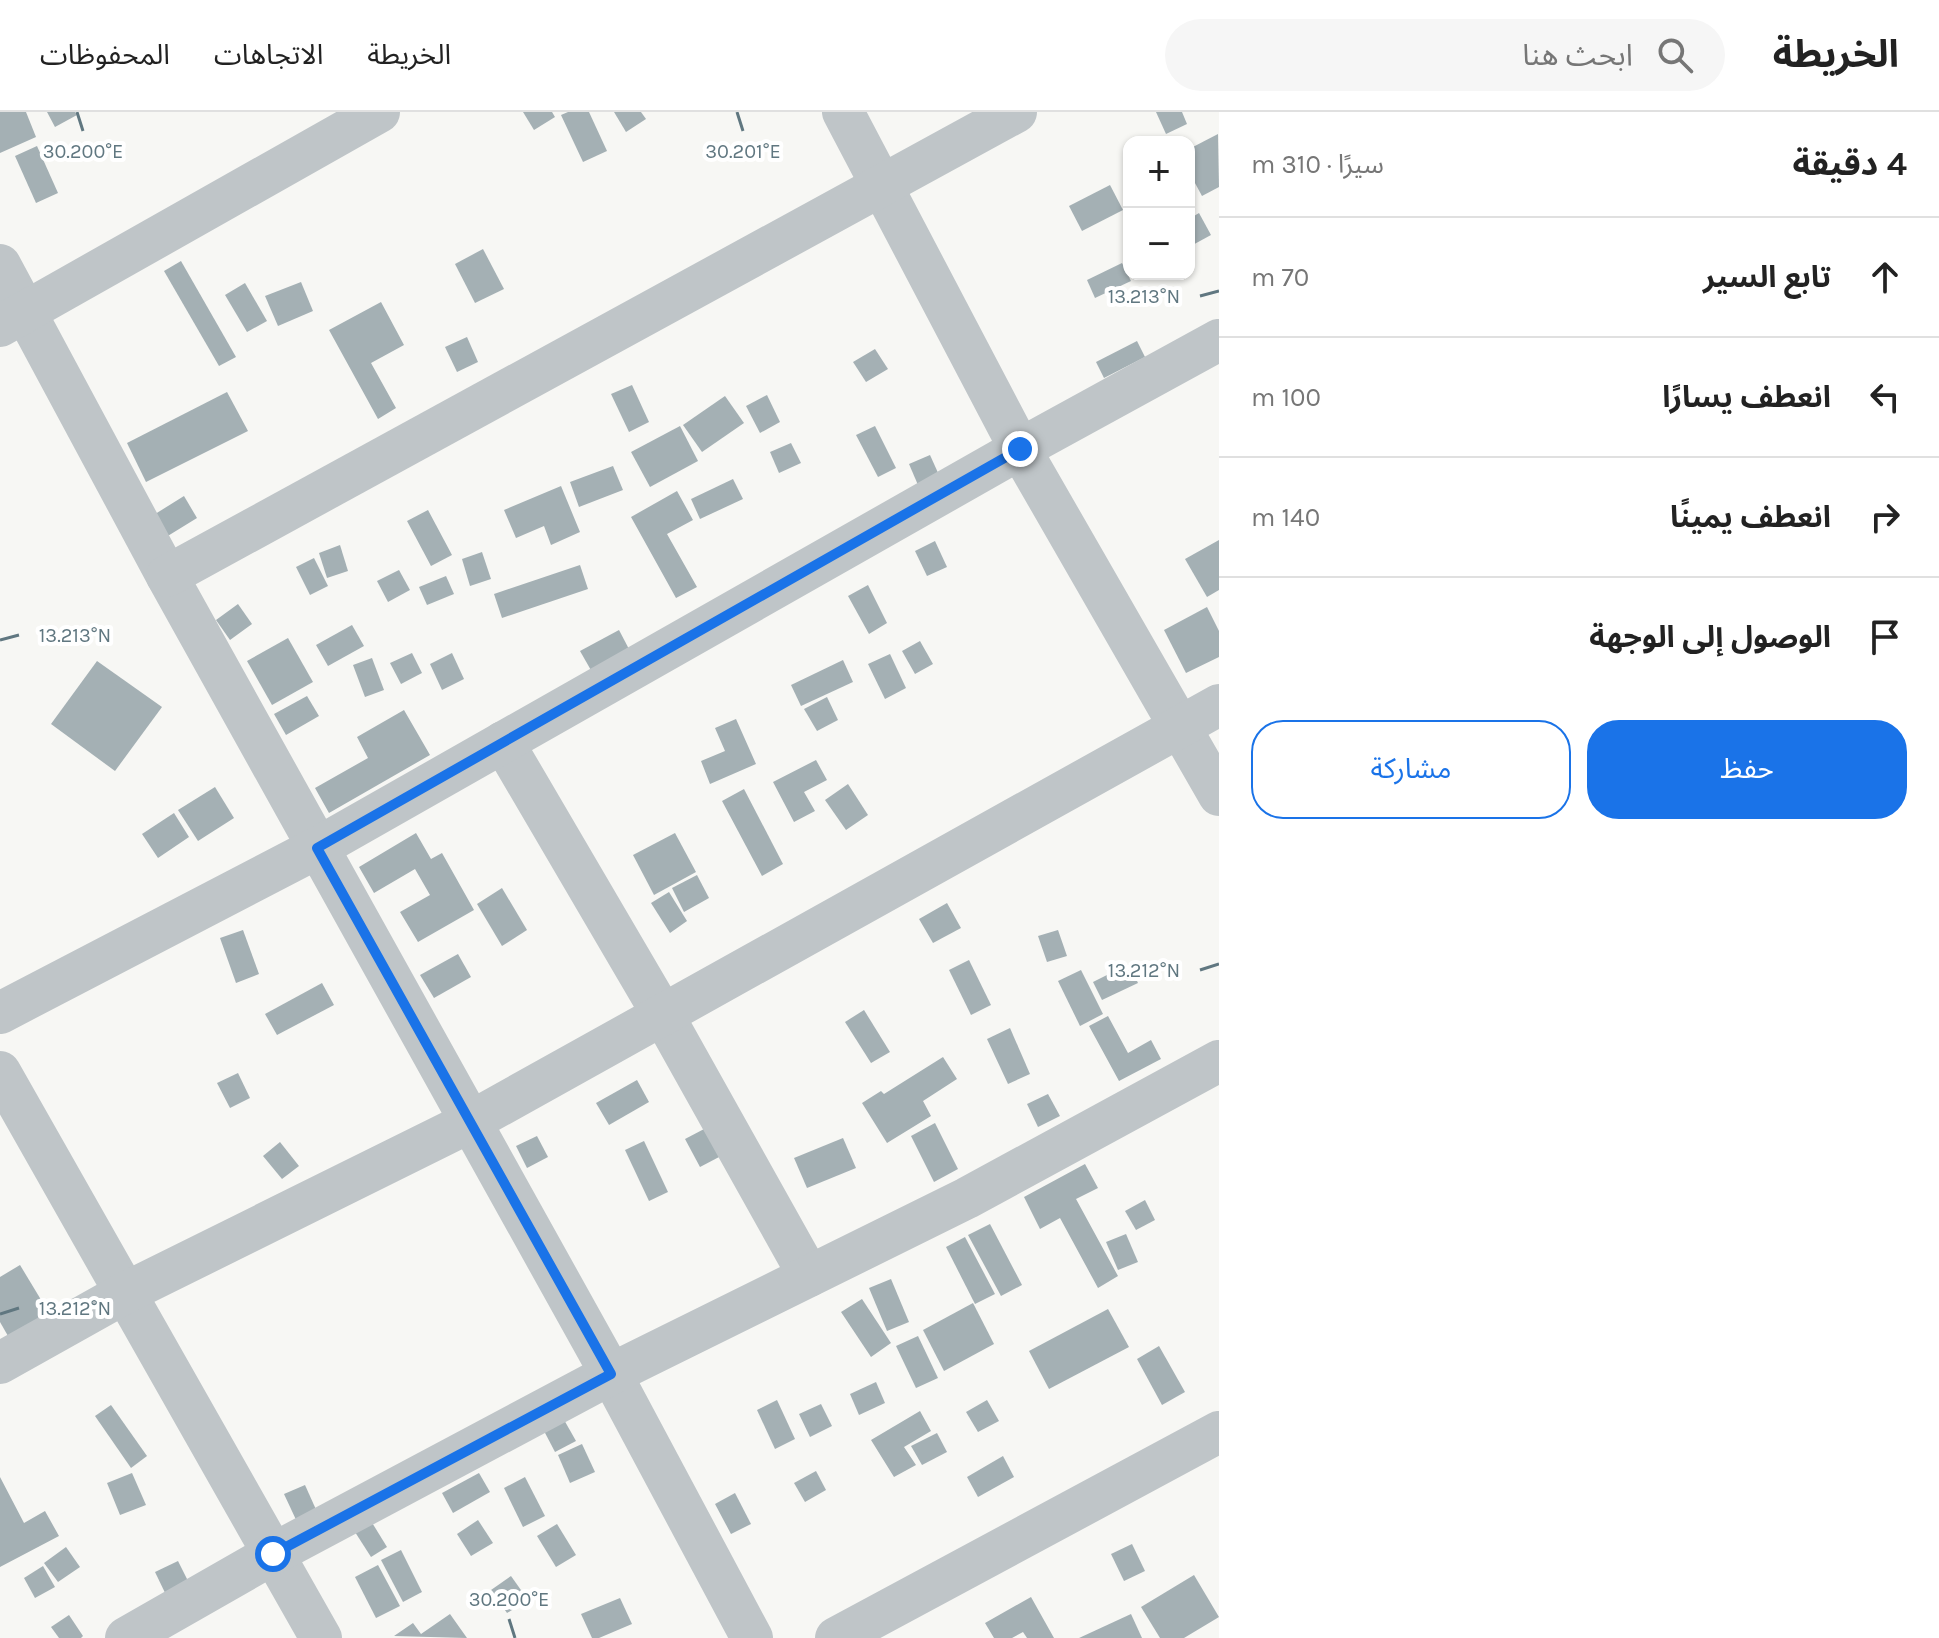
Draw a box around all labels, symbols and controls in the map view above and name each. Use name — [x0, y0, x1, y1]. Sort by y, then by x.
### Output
search box — [1165, 19, 1725, 91]
text: الخريطة — [1773, 32, 1899, 77]
icon: search — [1653, 33, 1697, 77]
text: ابحث هنا — [1522, 37, 1633, 73]
text: المحفوظات — [40, 38, 170, 71]
text: الاتجاهات — [214, 38, 323, 71]
text: الخريطة — [367, 38, 451, 71]
map controls — [1123, 136, 1195, 280]
button: + — [1123, 136, 1195, 208]
text: 30.200°E — [43, 140, 123, 163]
text: 30.201°E — [705, 140, 781, 163]
text: 4 دقيقة — [1793, 144, 1907, 184]
text: سيرًا · 310 m — [1251, 149, 1384, 180]
button: − — [1123, 208, 1195, 280]
icon: ahead — [1863, 255, 1907, 299]
text: تابع السير — [1703, 259, 1831, 295]
text: 70 m — [1251, 262, 1309, 293]
text: 13.213°N — [1108, 285, 1180, 308]
icon: left — [1863, 375, 1907, 419]
text: انعطف يسارًا — [1662, 379, 1831, 415]
text: 100 m — [1251, 382, 1321, 413]
route end — [1002, 431, 1038, 467]
icon: right — [1863, 495, 1907, 539]
text: انعطف يمينًا — [1670, 499, 1831, 535]
text: 140 m — [1251, 502, 1320, 533]
icon: arrive — [1863, 615, 1907, 659]
text: الوصول إلى الوجهة — [1589, 619, 1831, 655]
text: 13.213°N — [39, 624, 111, 647]
button: مشاركة — [1251, 720, 1571, 819]
button: حفظ — [1587, 720, 1907, 819]
text: 13.212°N — [1108, 959, 1180, 982]
text: 13.212°N — [39, 1297, 111, 1320]
route start — [255, 1536, 291, 1572]
text: 30.200°E — [469, 1588, 549, 1611]

